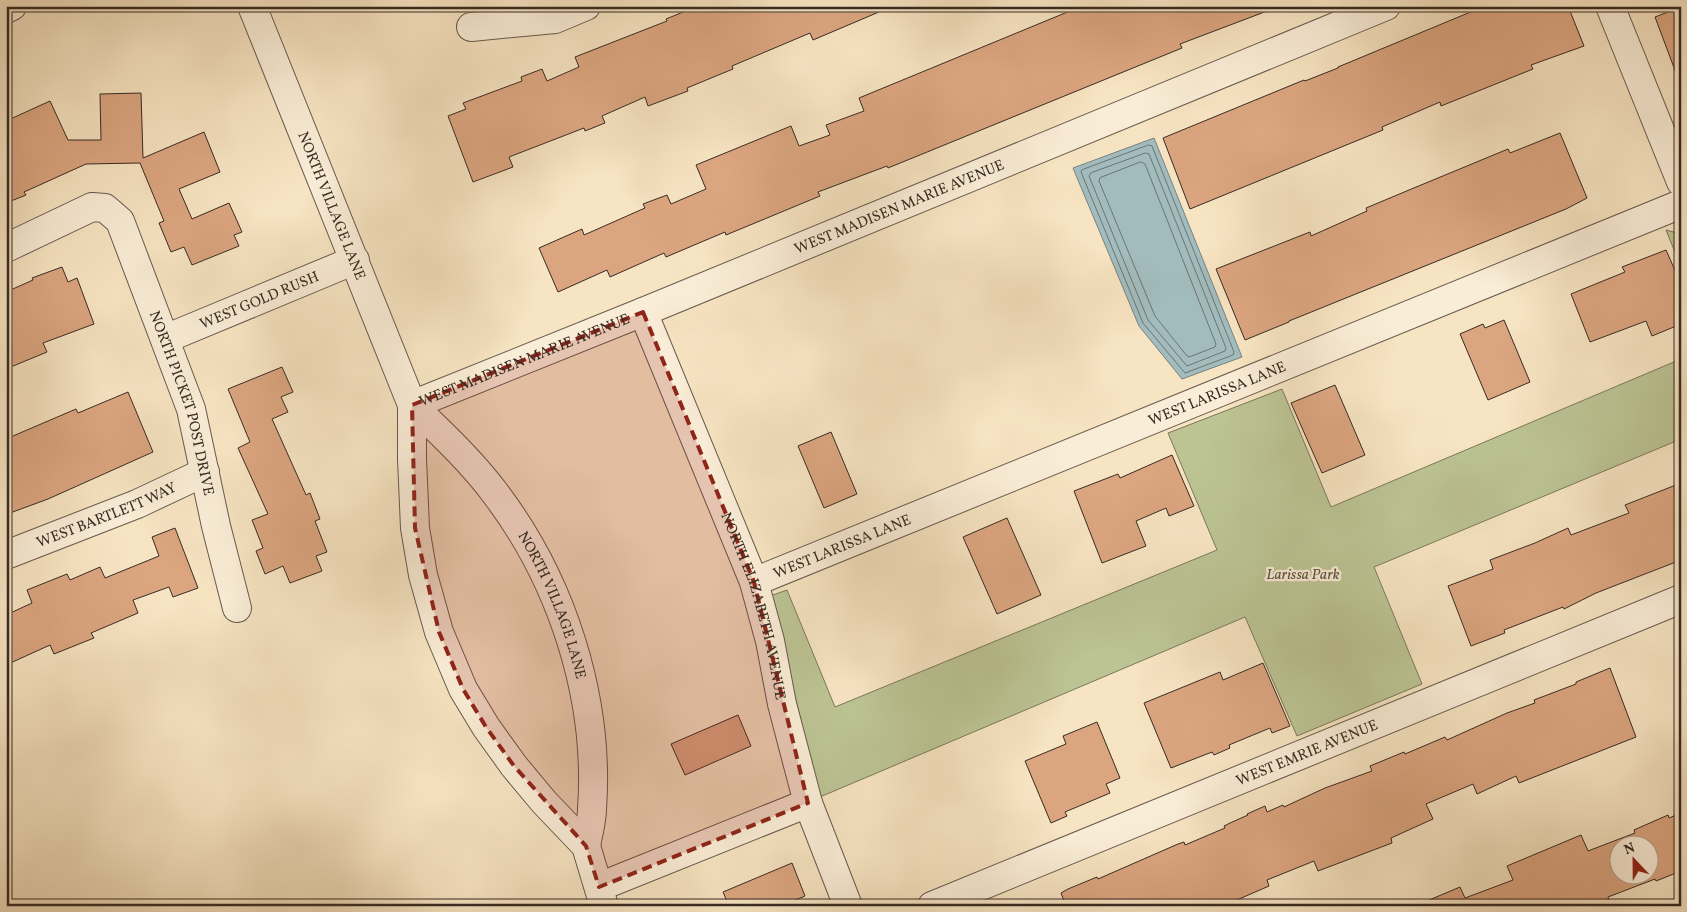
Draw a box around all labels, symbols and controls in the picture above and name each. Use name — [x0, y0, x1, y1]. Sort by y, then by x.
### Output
street label: NORTH VILLAGE LANE — [291, 129, 370, 284]
street label: WEST MADISEN MARIE AVENUE — [791, 155, 1008, 261]
street label: WEST GOLD RUSH — [197, 267, 323, 335]
street label: NORTH PICKET POST DRIVE — [143, 308, 218, 498]
street label: WEST MADISEN MARIE AVENUE — [416, 309, 633, 413]
street label: WEST LARISSA LANE — [1146, 357, 1290, 432]
street label: WEST BARTLETT WAY — [34, 478, 181, 554]
street label: NORTH ELIZABETH AVENUE — [715, 510, 790, 702]
street label: WEST LARISSA LANE — [771, 510, 915, 585]
street label: NORTH VILLAGE LANE — [512, 528, 590, 681]
park label: Larissa Park — [1266, 565, 1340, 586]
street label: WEST EMRIE AVENUE — [1233, 715, 1381, 792]
north arrow — [1610, 834, 1660, 884]
text: N — [1621, 839, 1638, 860]

